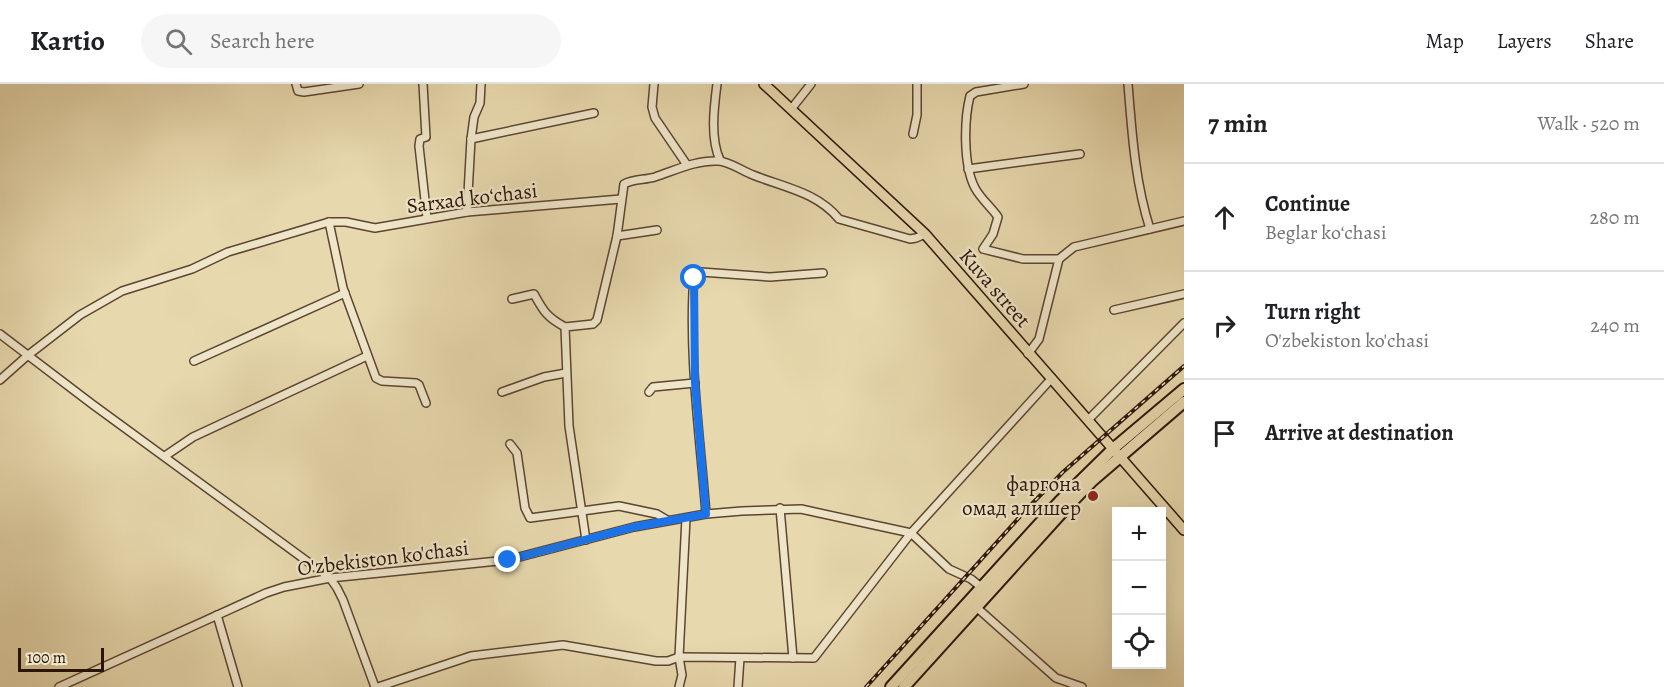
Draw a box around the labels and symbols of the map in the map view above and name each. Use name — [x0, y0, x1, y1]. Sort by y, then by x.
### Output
street label: Sarxad koʻchasi — [405, 176, 539, 220]
street label: Kuva street — [953, 243, 1037, 333]
route start — [680, 264, 706, 290]
place label: фаргона омад алишер — [962, 470, 1081, 522]
marker: фаргона омад алишер — [1086, 489, 1100, 503]
street label: O'zbekiston ko'chasi — [296, 534, 470, 582]
route end — [494, 546, 520, 572]
scale bar — [18, 645, 104, 672]

